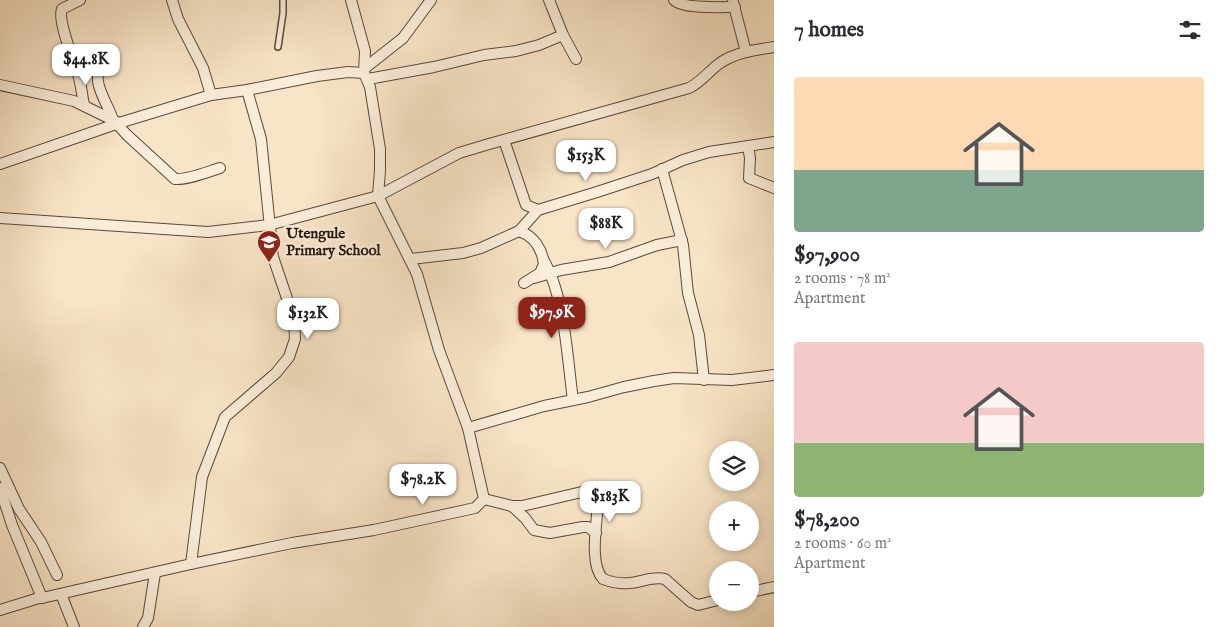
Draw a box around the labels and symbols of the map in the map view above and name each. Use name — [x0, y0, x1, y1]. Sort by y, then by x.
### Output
pin: $44.8K — [45, 44, 127, 86]
pin: $153K — [551, 140, 621, 182]
pin: $88K — [576, 208, 636, 250]
place label: Utengule Primary School — [285, 224, 382, 260]
school or university icon: Utengule Primary School — [256, 229, 282, 263]
pin: $97.9K — [511, 296, 593, 339]
pin: $132K — [273, 298, 343, 340]
pin: $78.2K — [382, 464, 464, 506]
pin: $183K — [575, 480, 645, 523]

